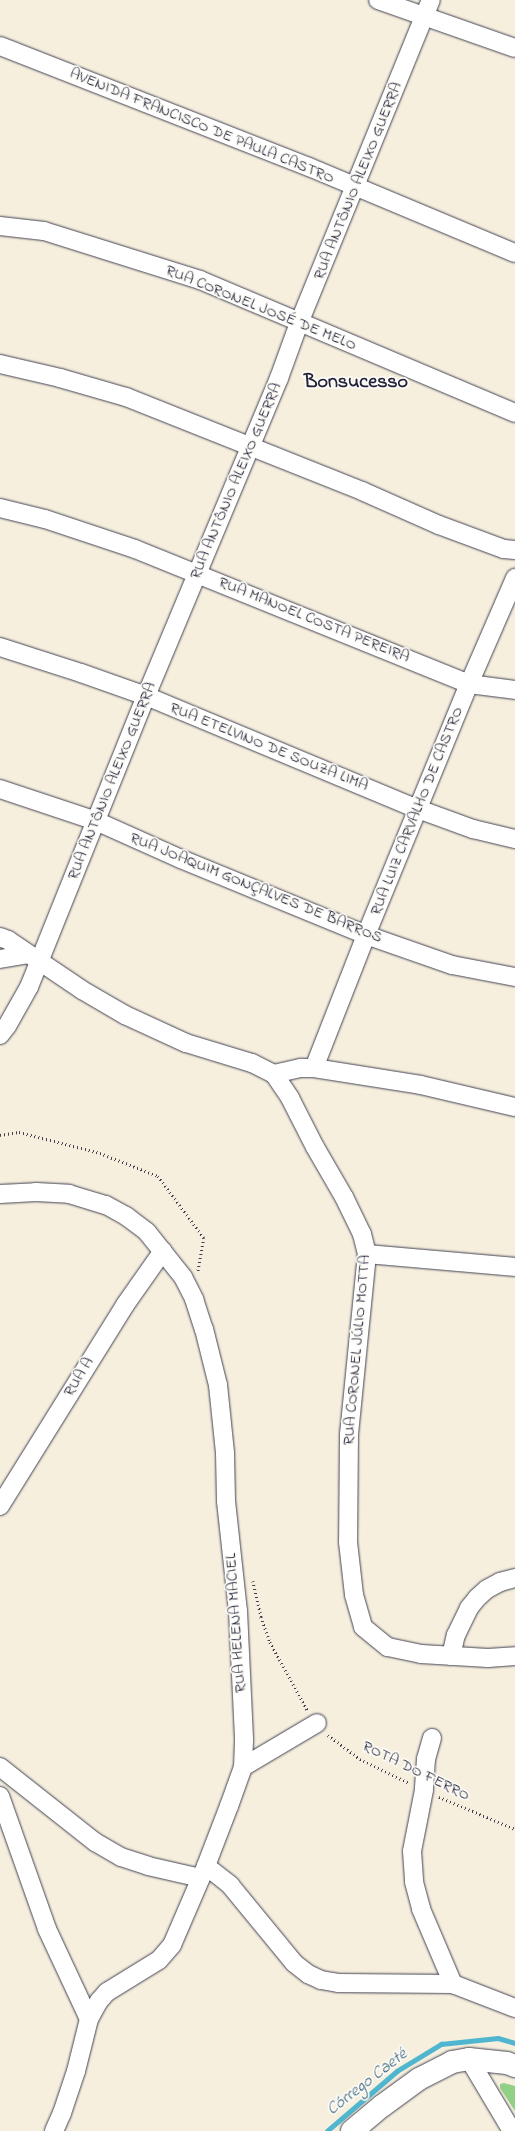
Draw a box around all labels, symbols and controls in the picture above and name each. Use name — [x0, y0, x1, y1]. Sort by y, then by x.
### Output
street label: AVENIDA FRANCISCO DE PAULA CASTRO — [67, 64, 337, 188]
street label: RUA ANTÔNIO ALEIXO GUERRA — [310, 79, 406, 283]
street label: RUA CORONEL JOSÉ DE MELO — [163, 261, 359, 355]
district label: Bonsucesso — [304, 370, 408, 394]
street label: RUA ANTÔNIO ALEIXO GUERRA — [186, 380, 286, 582]
street label: RUA MANOEL COSTA PEREIRA — [216, 573, 412, 667]
street label: RUA ANTÔNIO ALEIXO GUERRA — [64, 679, 160, 883]
street label: RUA ETELVINO DE SOUZA LIMA — [167, 698, 371, 796]
street label: RUA LUIZ CARVALHO DE CASTRO — [366, 704, 468, 918]
street label: RUA JOAQUIM GONÇALVES DE BARROS — [127, 828, 385, 948]
street label: RUA CORONEL JÚLIO MOTTA — [339, 1254, 375, 1446]
street label: RUA A — [60, 1354, 98, 1400]
street label: RUA HELENA MACIEL — [222, 1553, 250, 1693]
street label: ROTA DO FERRO — [359, 1737, 473, 1805]
water label: Córrego Caeté — [323, 2044, 411, 2120]

